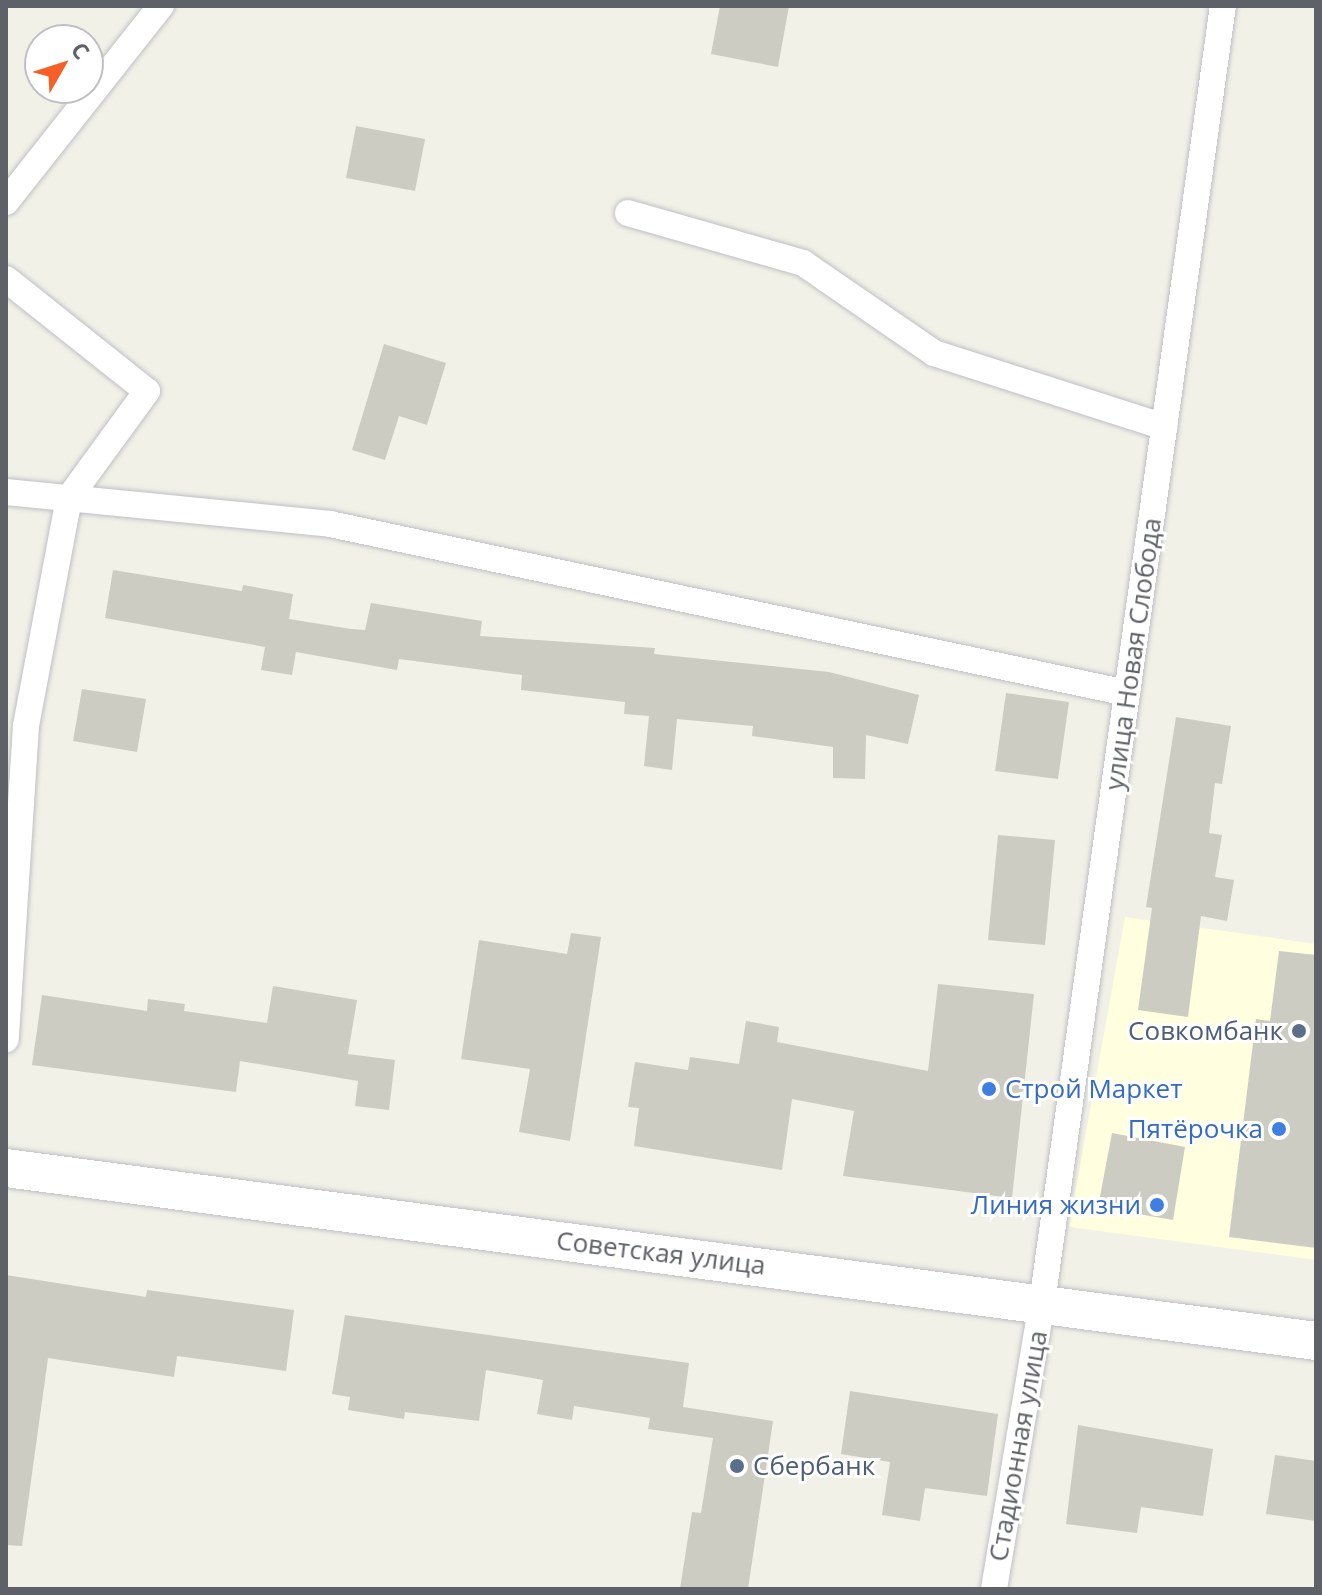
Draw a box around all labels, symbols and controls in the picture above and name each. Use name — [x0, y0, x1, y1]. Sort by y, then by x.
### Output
north arrow — [24, 24, 104, 104]
text: С — [65, 35, 97, 65]
street label: улица Новая Слобода — [1098, 516, 1168, 792]
place label: Совкомбанк — [1128, 1015, 1283, 1047]
marker: Совкомбанк — [1290, 1022, 1308, 1040]
place label: Строй Маркет — [1005, 1073, 1182, 1105]
marker: Строй Маркет — [980, 1080, 998, 1098]
place label: Пятёрочка — [1128, 1113, 1263, 1145]
marker: Пятёрочка — [1270, 1120, 1288, 1138]
place label: Линия жизни — [971, 1189, 1141, 1221]
marker: Линия жизни — [1148, 1196, 1166, 1214]
street label: Советская улица — [555, 1225, 767, 1281]
street label: Стадионная улица — [982, 1328, 1054, 1564]
place label: Сбербанк — [753, 1450, 875, 1482]
marker: Сбербанк — [728, 1457, 746, 1475]

